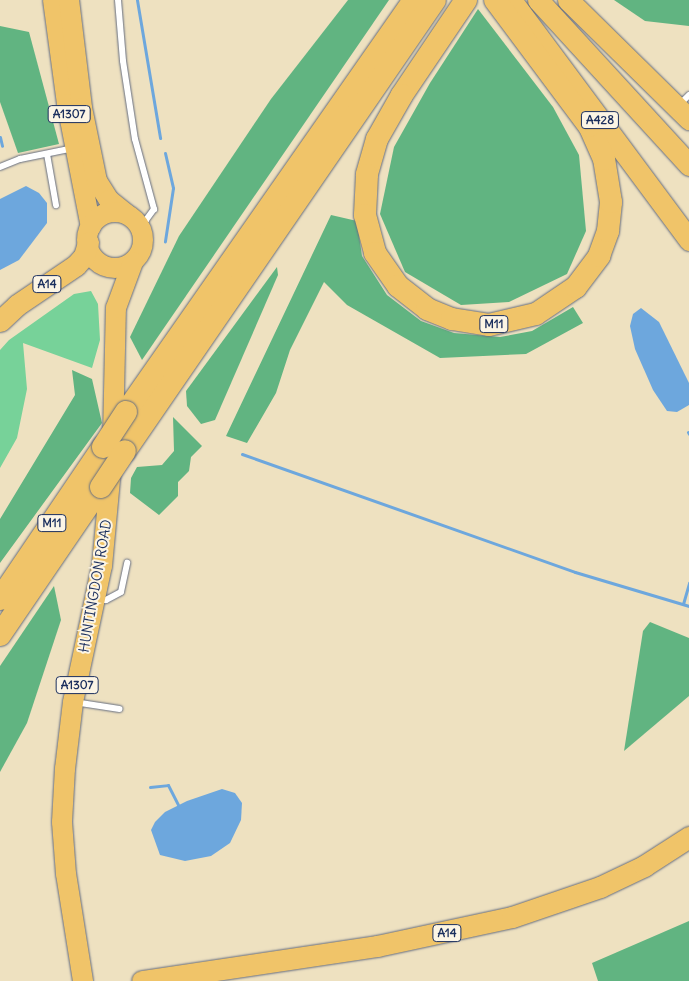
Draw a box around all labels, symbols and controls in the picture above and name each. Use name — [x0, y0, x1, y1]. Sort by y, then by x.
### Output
road number: A1307 — [46, 105, 92, 124]
road number: A428 — [580, 110, 620, 130]
road number: A14 — [32, 274, 62, 294]
road number: M11 — [479, 314, 509, 334]
road number: M11 — [37, 514, 67, 532]
street label: HUNTINGDON ROAD — [75, 518, 115, 654]
road number: A1307 — [54, 676, 100, 694]
road number: A14 — [432, 924, 462, 942]

